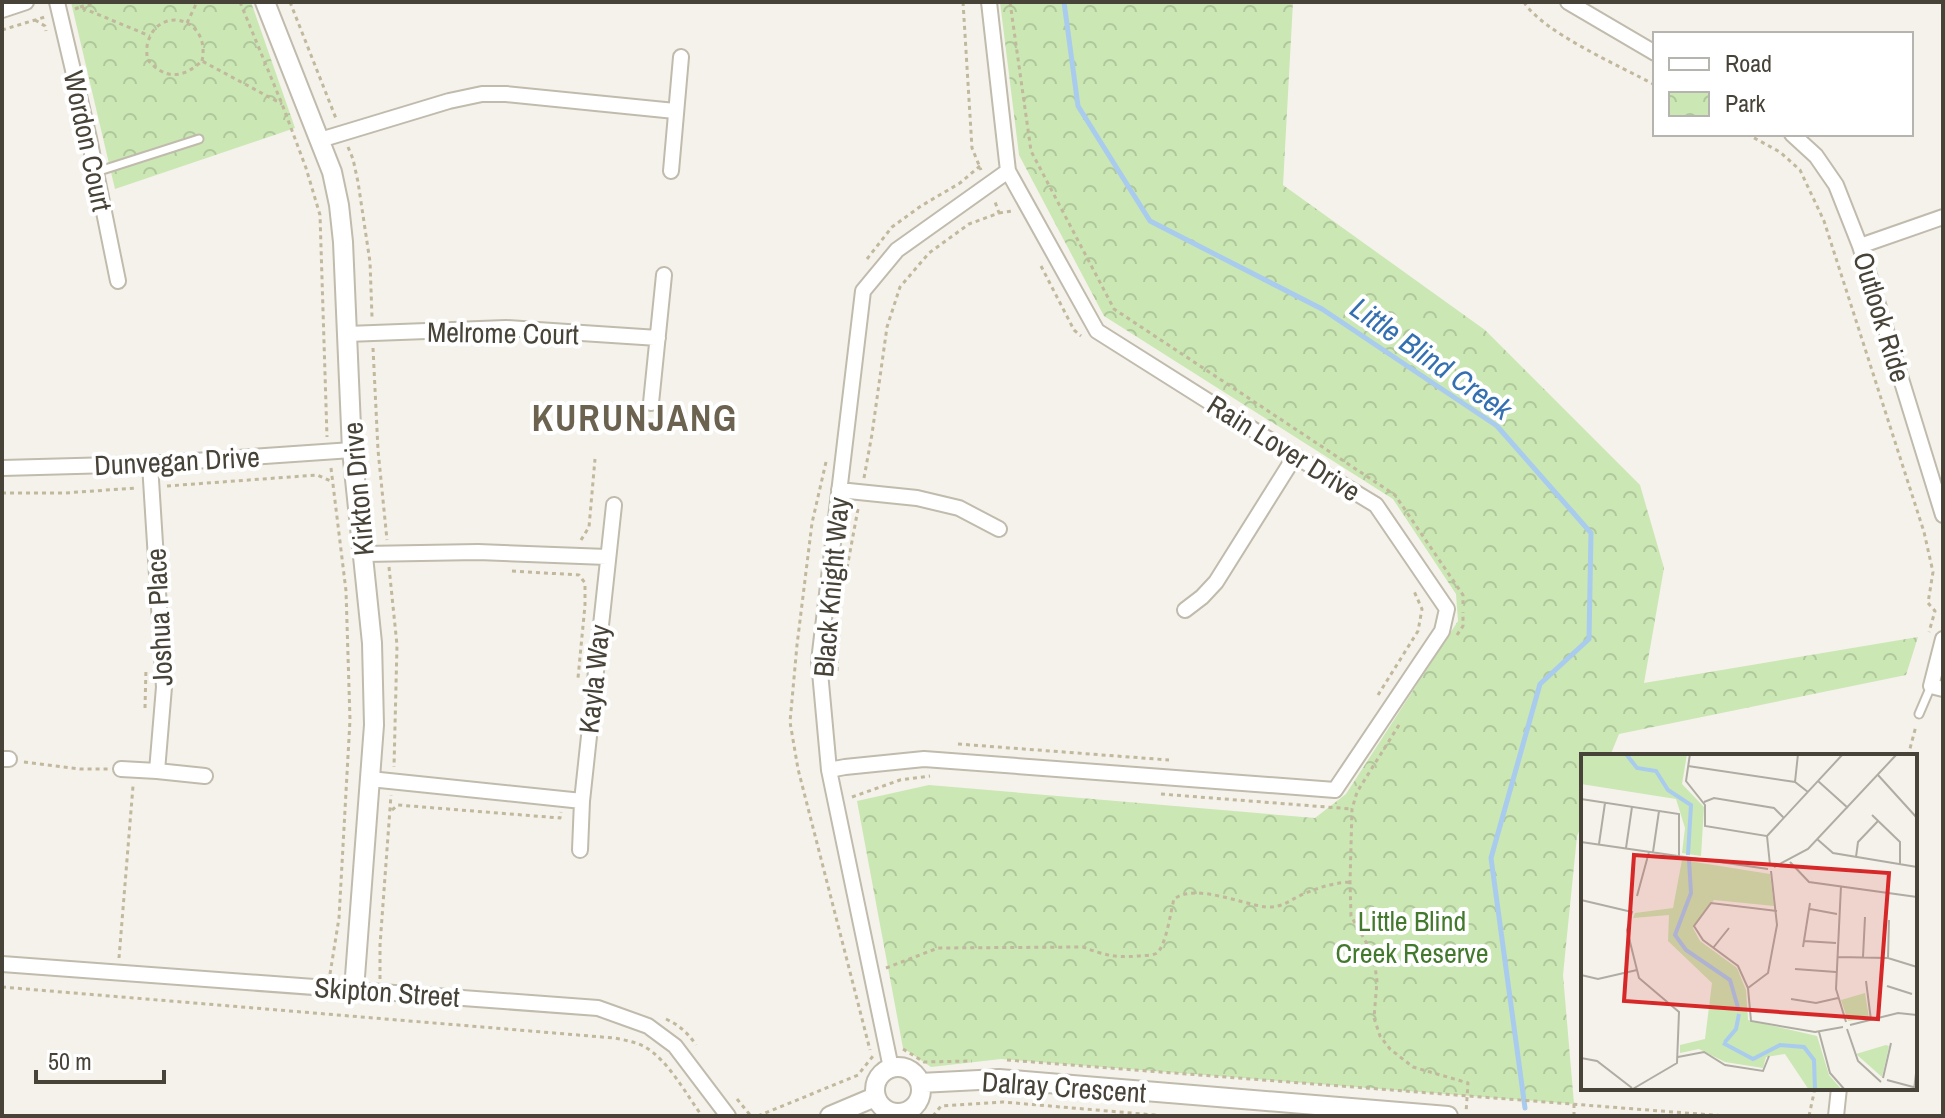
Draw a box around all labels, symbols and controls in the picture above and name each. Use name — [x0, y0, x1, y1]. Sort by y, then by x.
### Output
legend — [1653, 32, 1913, 136]
text: Road — [1725, 47, 1772, 79]
street label: Wordon Court — [55, 67, 121, 215]
text: Park — [1725, 87, 1766, 119]
street label: Outlook Ride — [1844, 247, 1920, 387]
water label: Little Blind Creek — [1343, 288, 1522, 430]
street label: Melrome Court — [427, 313, 579, 353]
street label: Rain Lover Drive — [1200, 386, 1368, 510]
district label: KURUNJANG — [532, 394, 738, 442]
street label: Kirkton Drive — [333, 421, 383, 557]
street label: Dunvegan Drive — [93, 438, 261, 484]
street label: Black Knight Way — [804, 495, 858, 679]
street label: Joshua Place — [136, 547, 182, 687]
street label: Kayla Way — [569, 622, 619, 735]
inset map — [1581, 754, 1917, 1090]
park label: Little Blind Creek Reserve — [1335, 902, 1489, 972]
street label: Skipton Street — [313, 968, 461, 1016]
scale bar — [36, 1034, 164, 1084]
text: 50 m — [48, 1045, 92, 1077]
street label: Dalray Crescent — [981, 1062, 1147, 1112]

